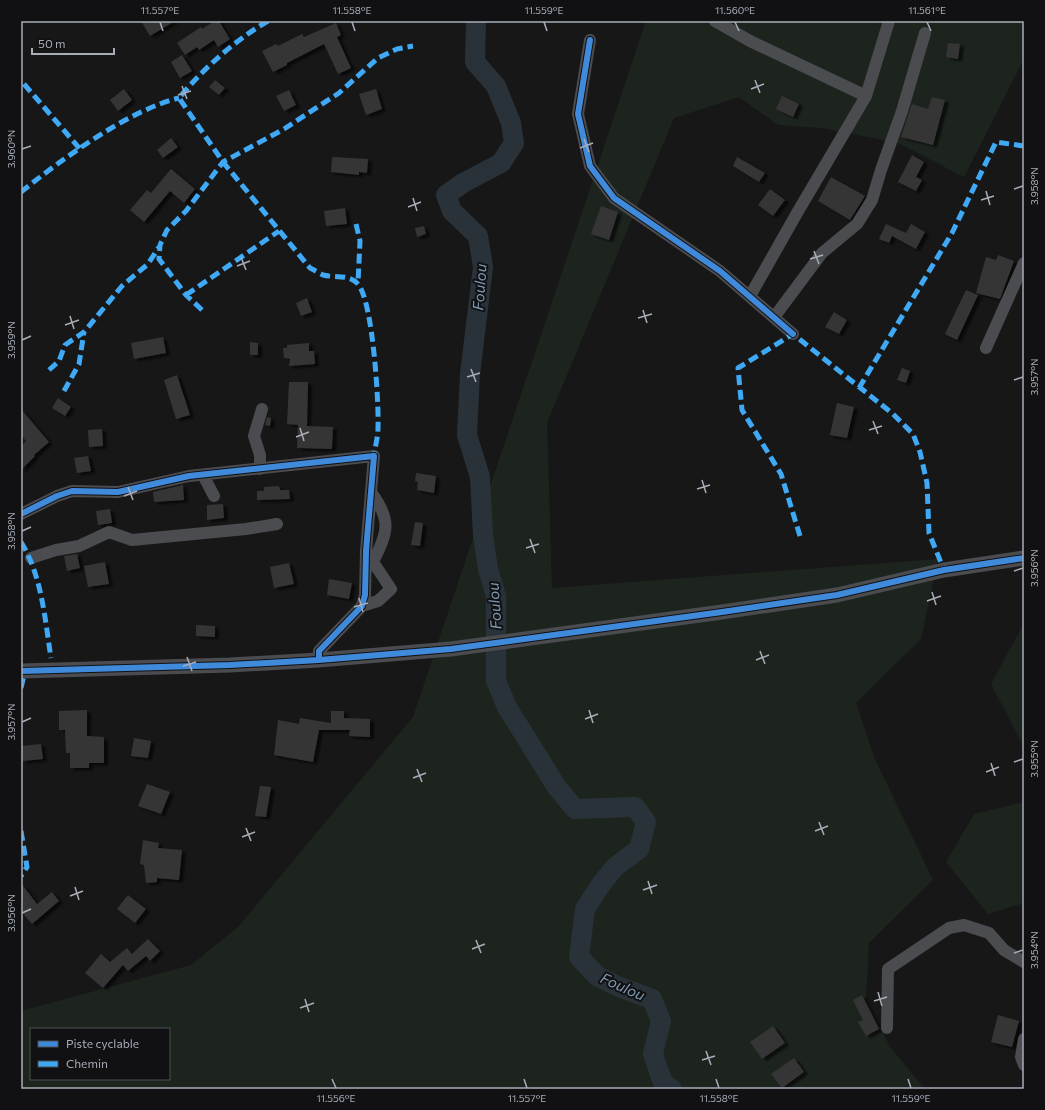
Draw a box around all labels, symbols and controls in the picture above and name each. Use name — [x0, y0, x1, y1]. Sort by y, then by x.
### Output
text: 11.557°E — [141, 4, 179, 16]
text: 11.558°E — [332, 4, 372, 16]
text: 11.559°E — [524, 4, 564, 16]
text: 11.560°E — [715, 4, 755, 16]
text: 11.561°E — [908, 4, 946, 16]
scale bar — [32, 30, 114, 56]
text: 50 m — [38, 36, 66, 50]
text: 3.960°N — [5, 130, 17, 168]
text: 3.958°N — [1028, 167, 1040, 205]
water label: Foulou — [468, 262, 490, 311]
text: 3.959°N — [5, 321, 17, 359]
text: 3.957°N — [1028, 358, 1040, 396]
text: 3.958°N — [5, 512, 17, 550]
text: 3.956°N — [1028, 549, 1040, 587]
water label: Foulou — [483, 581, 505, 630]
text: 3.957°N — [5, 703, 17, 741]
text: 3.955°N — [1028, 740, 1040, 778]
text: 3.956°N — [5, 894, 17, 932]
text: 3.954°N — [1028, 931, 1040, 969]
water label: Foulou — [598, 968, 649, 1004]
legend — [30, 1028, 170, 1080]
text: Piste cyclable — [66, 1036, 139, 1050]
text: Chemin — [66, 1056, 108, 1070]
text: 11.556°E — [316, 1092, 356, 1104]
text: 11.557°E — [508, 1092, 546, 1104]
text: 11.558°E — [699, 1092, 739, 1104]
text: 11.559°E — [891, 1092, 931, 1104]

